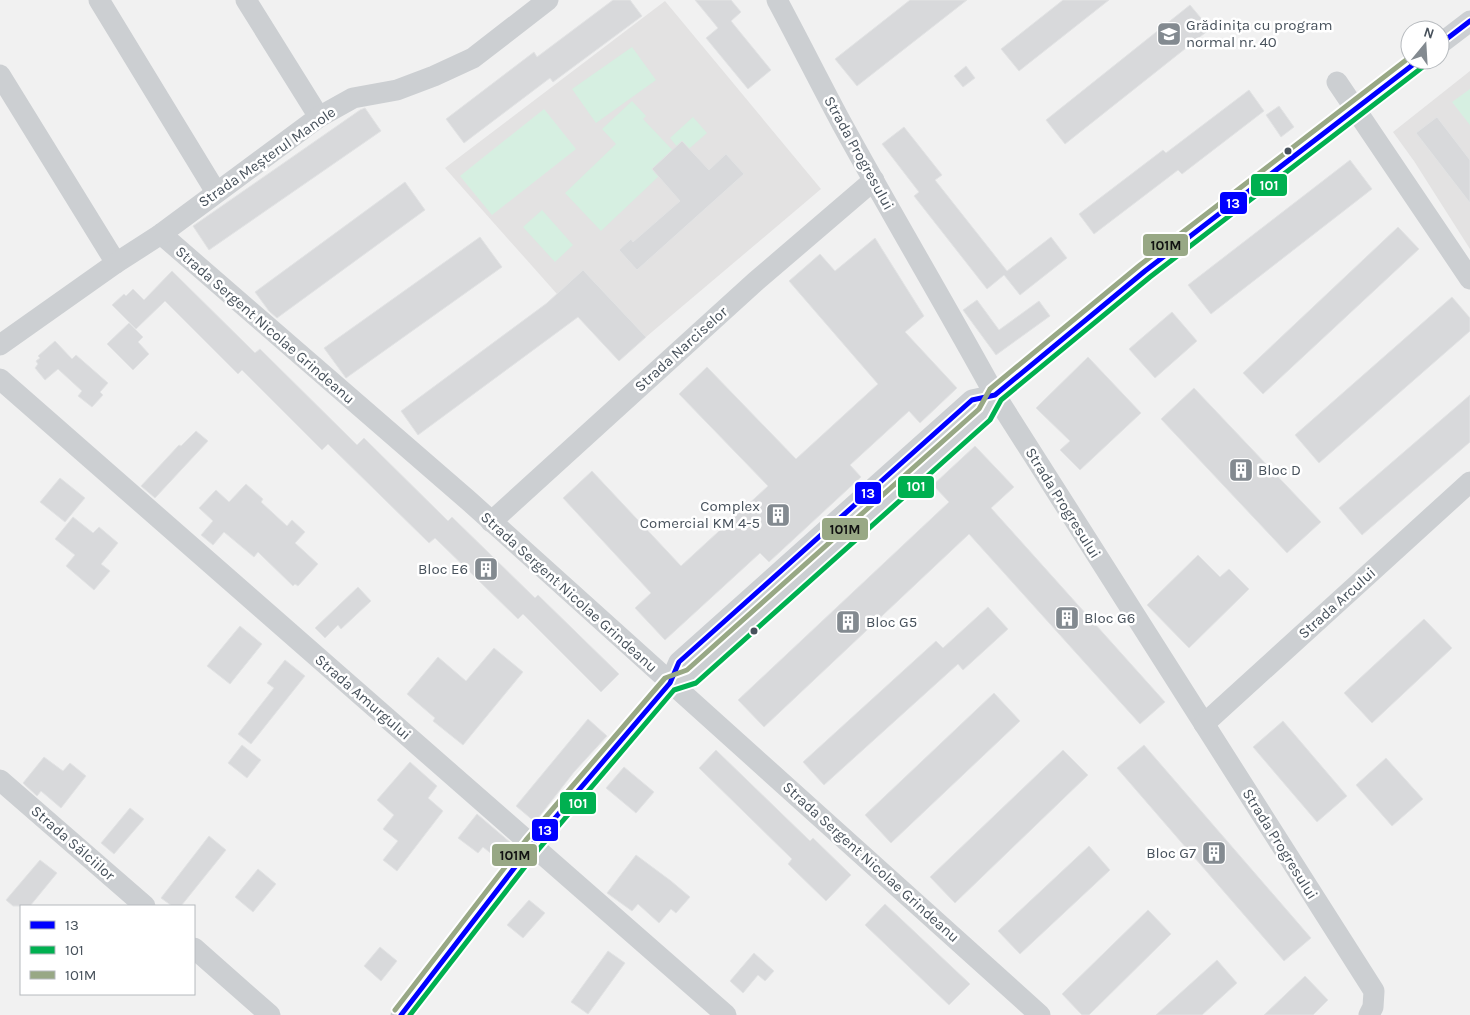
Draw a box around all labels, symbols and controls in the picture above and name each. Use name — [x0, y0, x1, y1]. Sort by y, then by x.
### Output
place label: Grădinița cu program normal nr. 40 — [1186, 16, 1333, 51]
north arrow — [1400, 20, 1450, 70]
school or university icon: Grădinița cu program normal nr. 40 — [1156, 21, 1182, 47]
text: N — [1421, 23, 1436, 43]
street label: Strada Progresului — [820, 93, 898, 213]
street label: Strada Meșterul Manole — [195, 103, 339, 211]
unlabelled marker — [1283, 146, 1293, 156]
line badge: 101 — [1250, 173, 1288, 197]
text: 101 — [1260, 177, 1278, 194]
line badge: 13 — [1219, 191, 1248, 215]
text: 13 — [1226, 195, 1240, 212]
line badge: 101M — [1142, 233, 1189, 257]
text: 101M — [1150, 237, 1182, 254]
street label: Strada Sergent Nicolae Grindeanu — [172, 242, 358, 408]
street label: Strada Narciselor — [631, 302, 732, 395]
street label: Strada Progresului — [1022, 444, 1104, 562]
building icon: Bloc D — [1228, 457, 1254, 483]
place label: Bloc D — [1258, 461, 1301, 479]
line badge: 101 — [897, 475, 935, 499]
text: 101 — [907, 478, 925, 495]
line badge: 13 — [854, 481, 882, 505]
text: 13 — [861, 485, 875, 502]
place label: Complex Comercial KM 4-5 — [640, 497, 760, 532]
building icon: Complex Comercial KM 4-5 — [765, 502, 791, 528]
street label: Strada Sergent Nicolae Grindeanu — [477, 508, 661, 676]
line badge: 101M — [821, 517, 869, 541]
text: 101M — [829, 521, 861, 538]
building icon: Bloc E6 — [473, 556, 499, 582]
place label: Bloc E6 — [418, 560, 468, 578]
street label: Strada Arcului — [1295, 564, 1379, 642]
building icon: Bloc G6 — [1054, 605, 1080, 631]
building icon: Bloc G5 — [835, 609, 861, 635]
place label: Bloc G6 — [1084, 609, 1135, 627]
place label: Bloc G5 — [866, 613, 917, 631]
unlabelled marker — [749, 626, 759, 636]
street label: Strada Amurgului — [311, 650, 415, 744]
street label: Strada Sergent Nicolae Grindeanu — [779, 778, 963, 946]
street label: Strada Progresului — [1239, 785, 1321, 903]
line badge: 101 — [559, 791, 597, 815]
text: 101 — [569, 795, 587, 812]
street label: Strada Sălciilor — [27, 802, 119, 885]
line badge: 13 — [531, 818, 559, 842]
text: 13 — [538, 822, 552, 839]
building icon: Bloc G7 — [1201, 840, 1227, 866]
line badge: 101M — [491, 843, 538, 867]
place label: Bloc G7 — [1146, 844, 1196, 862]
text: 101M — [499, 847, 531, 864]
legend — [20, 905, 195, 995]
text: 13 — [65, 916, 79, 934]
text: 101 — [65, 941, 84, 959]
text: 101M — [65, 966, 97, 984]

